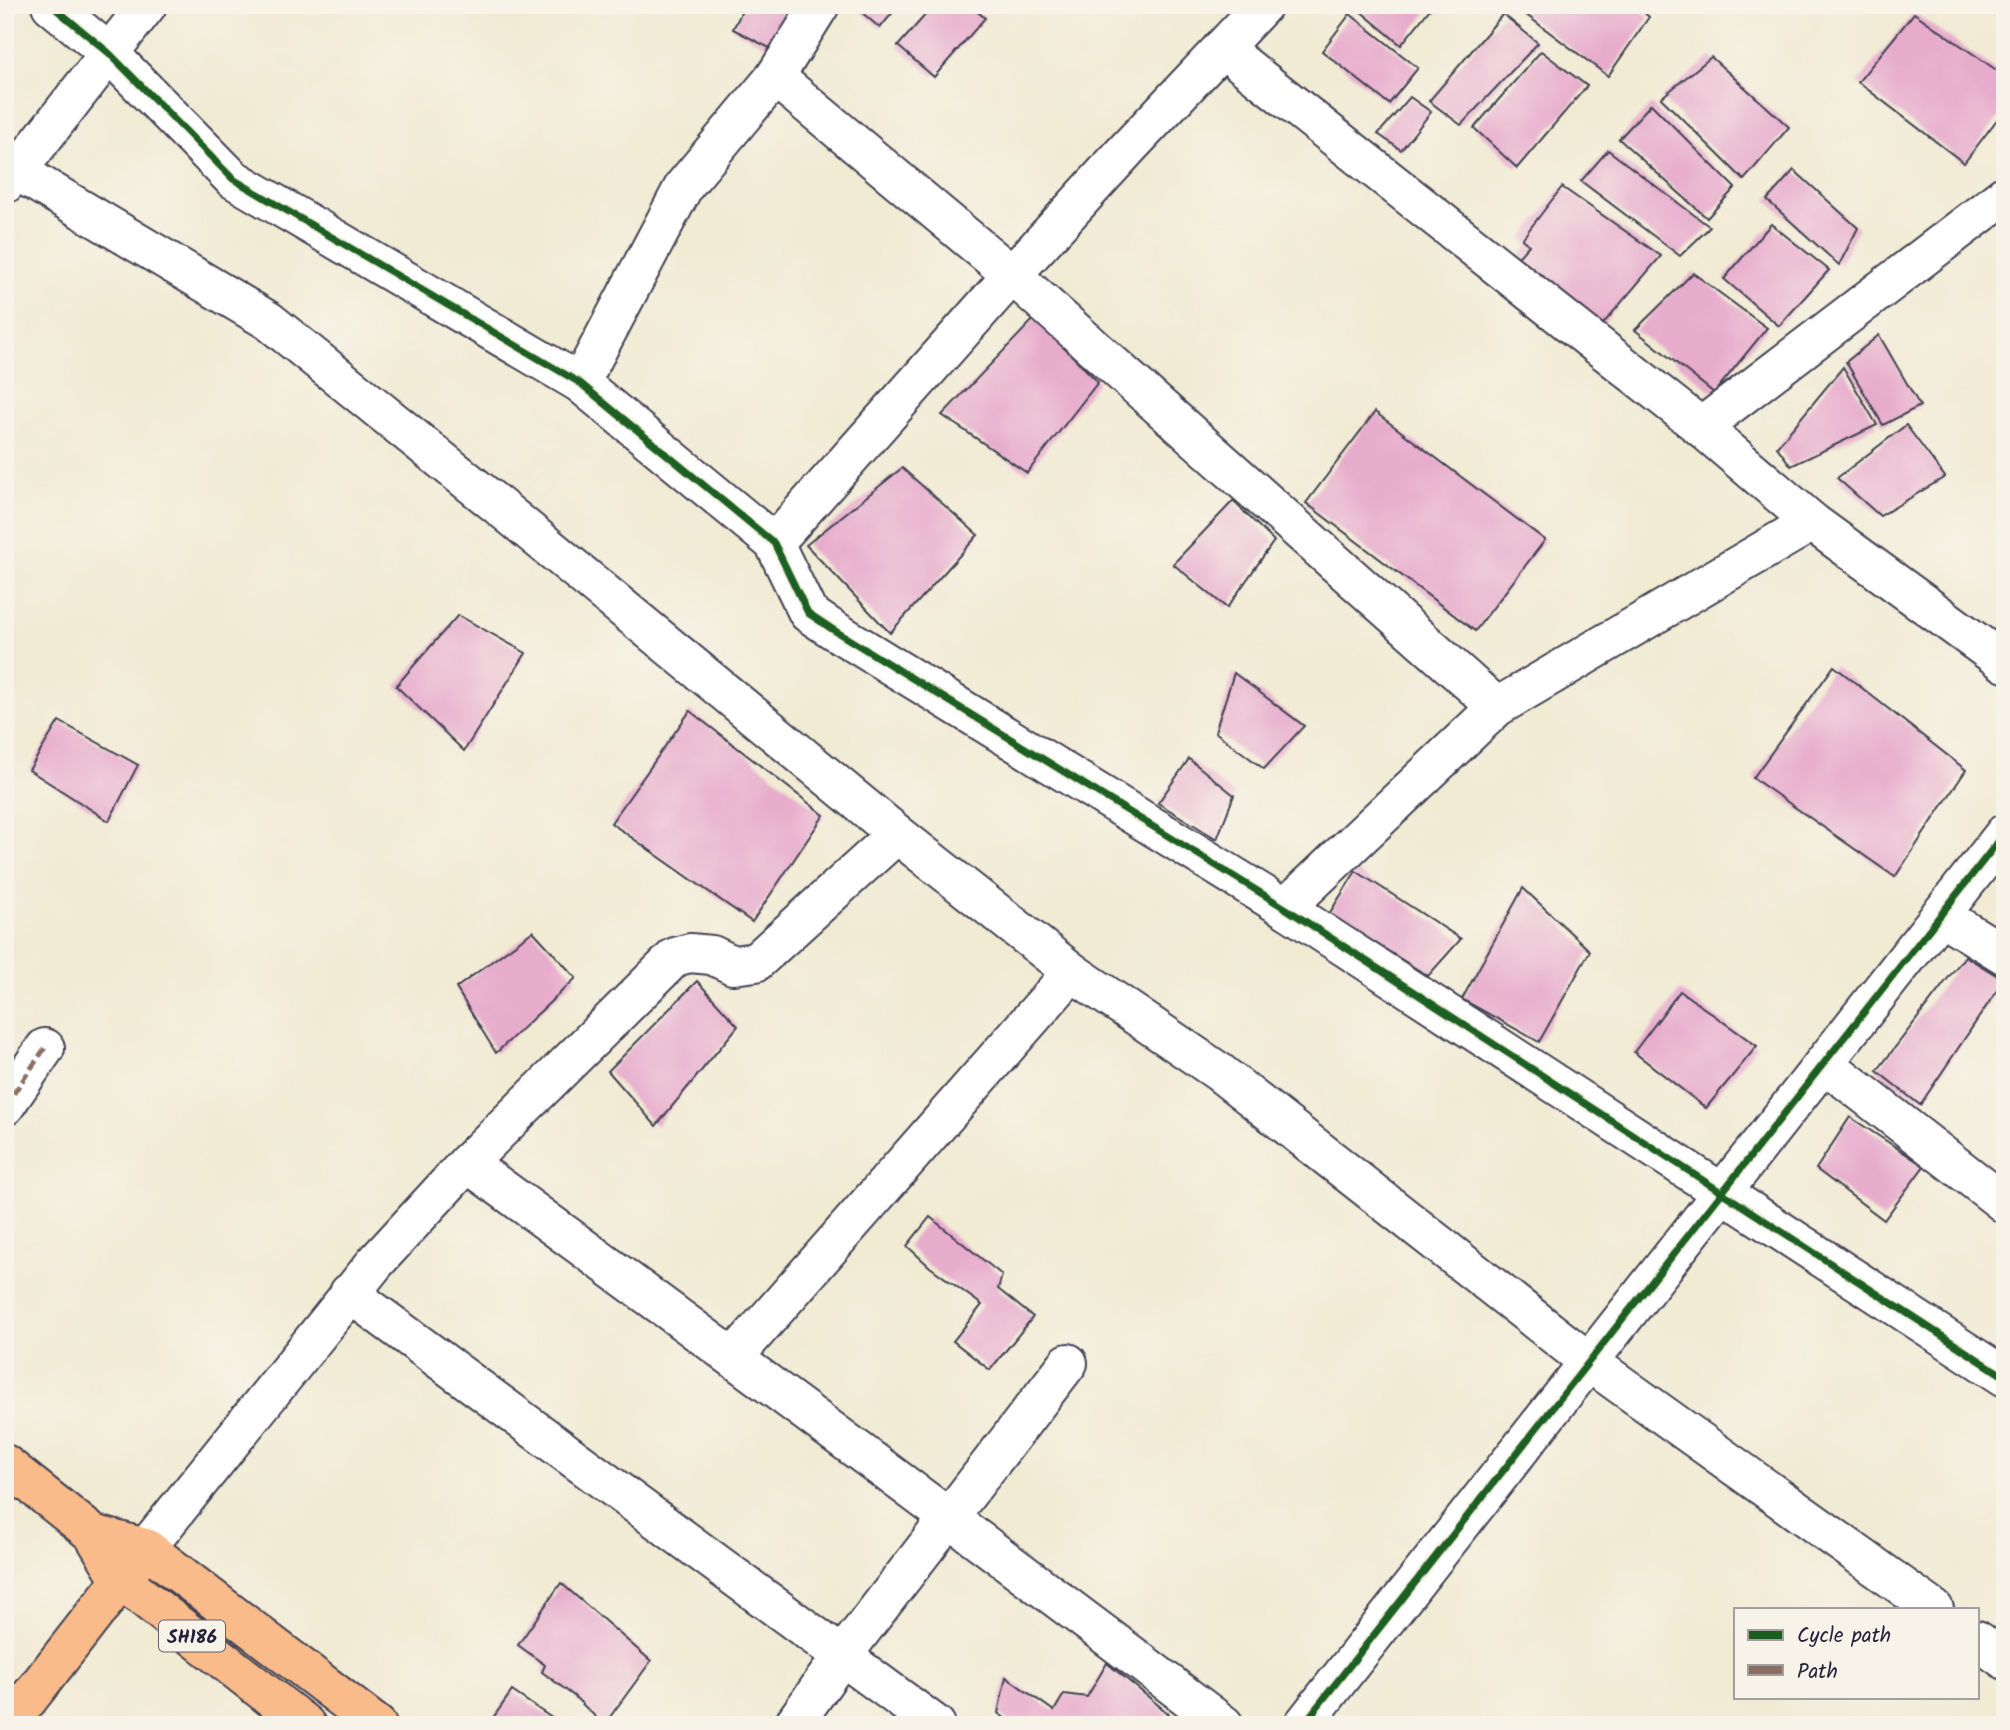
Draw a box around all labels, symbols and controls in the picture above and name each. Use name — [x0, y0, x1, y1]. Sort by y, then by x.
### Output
legend — [1734, 1608, 1979, 1698]
road number: SH186 — [159, 1620, 225, 1652]
text: Cycle path — [1797, 1620, 1891, 1653]
text: Path — [1797, 1656, 1838, 1689]

